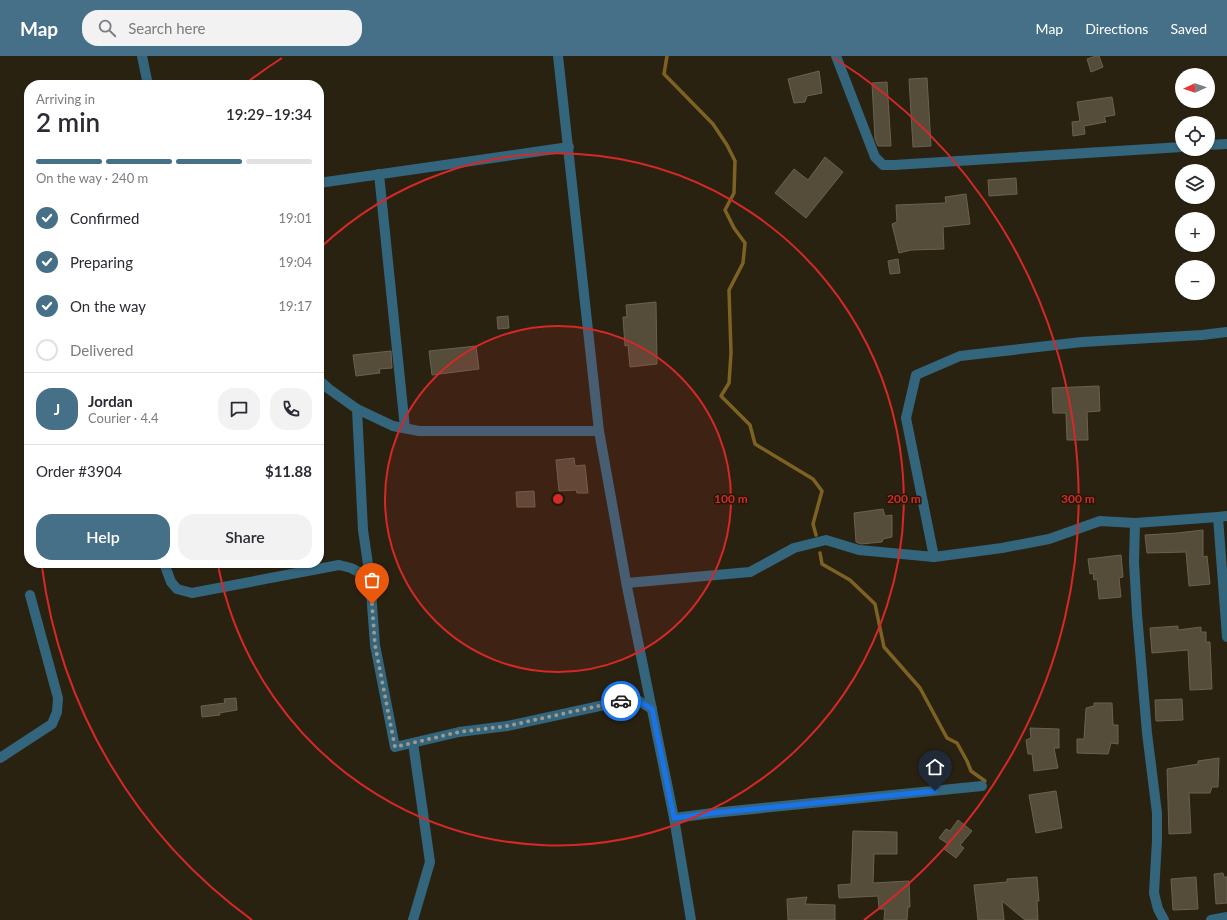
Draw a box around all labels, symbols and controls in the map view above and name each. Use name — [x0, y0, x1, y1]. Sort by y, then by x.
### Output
search box — [82, 10, 362, 46]
text: Map — [20, 17, 58, 40]
icon: search — [96, 17, 118, 39]
text: Search here — [128, 19, 206, 37]
text: Map — [1036, 20, 1063, 37]
text: Directions — [1085, 20, 1148, 37]
text: Saved — [1170, 20, 1207, 37]
north arrow — [1175, 68, 1215, 108]
map controls — [1175, 68, 1215, 300]
text: Arriving in — [36, 91, 95, 107]
text: 19:29–19:34 — [226, 105, 312, 123]
text: 2 min — [36, 106, 100, 138]
button: locate — [1175, 116, 1215, 156]
button: layers — [1175, 164, 1215, 204]
text: On the way · 240 m — [36, 170, 148, 186]
icon: check — [36, 207, 58, 229]
text: Confirmed — [70, 209, 139, 227]
text: 19:01 — [279, 210, 312, 226]
button: + — [1175, 212, 1215, 252]
icon: check — [36, 251, 58, 273]
text: Preparing — [70, 253, 133, 271]
text: 19:04 — [279, 254, 312, 270]
button: − — [1175, 260, 1215, 300]
icon: check — [36, 295, 58, 317]
text: On the way — [70, 297, 146, 315]
text: 19:17 — [279, 298, 312, 314]
text: Delivered — [70, 341, 133, 359]
button: chat — [218, 388, 260, 430]
button: phone — [270, 388, 312, 430]
text: Jordan — [88, 392, 133, 410]
text: J — [54, 400, 60, 418]
text: Courier · 4.4 — [88, 410, 159, 426]
text: Order #3904 — [36, 462, 122, 480]
text: $11.88 — [265, 462, 312, 480]
text: 100 m — [714, 491, 748, 506]
text: 200 m — [887, 491, 921, 506]
text: 300 m — [1061, 491, 1095, 506]
centre of rings — [551, 492, 565, 506]
button: Help — [36, 514, 170, 560]
button: Share — [178, 514, 312, 560]
pin — [355, 563, 389, 604]
icon: bag — [361, 569, 383, 591]
courier — [601, 681, 641, 721]
icon: car — [610, 690, 632, 712]
pin — [918, 750, 952, 791]
icon: home — [924, 756, 946, 778]

